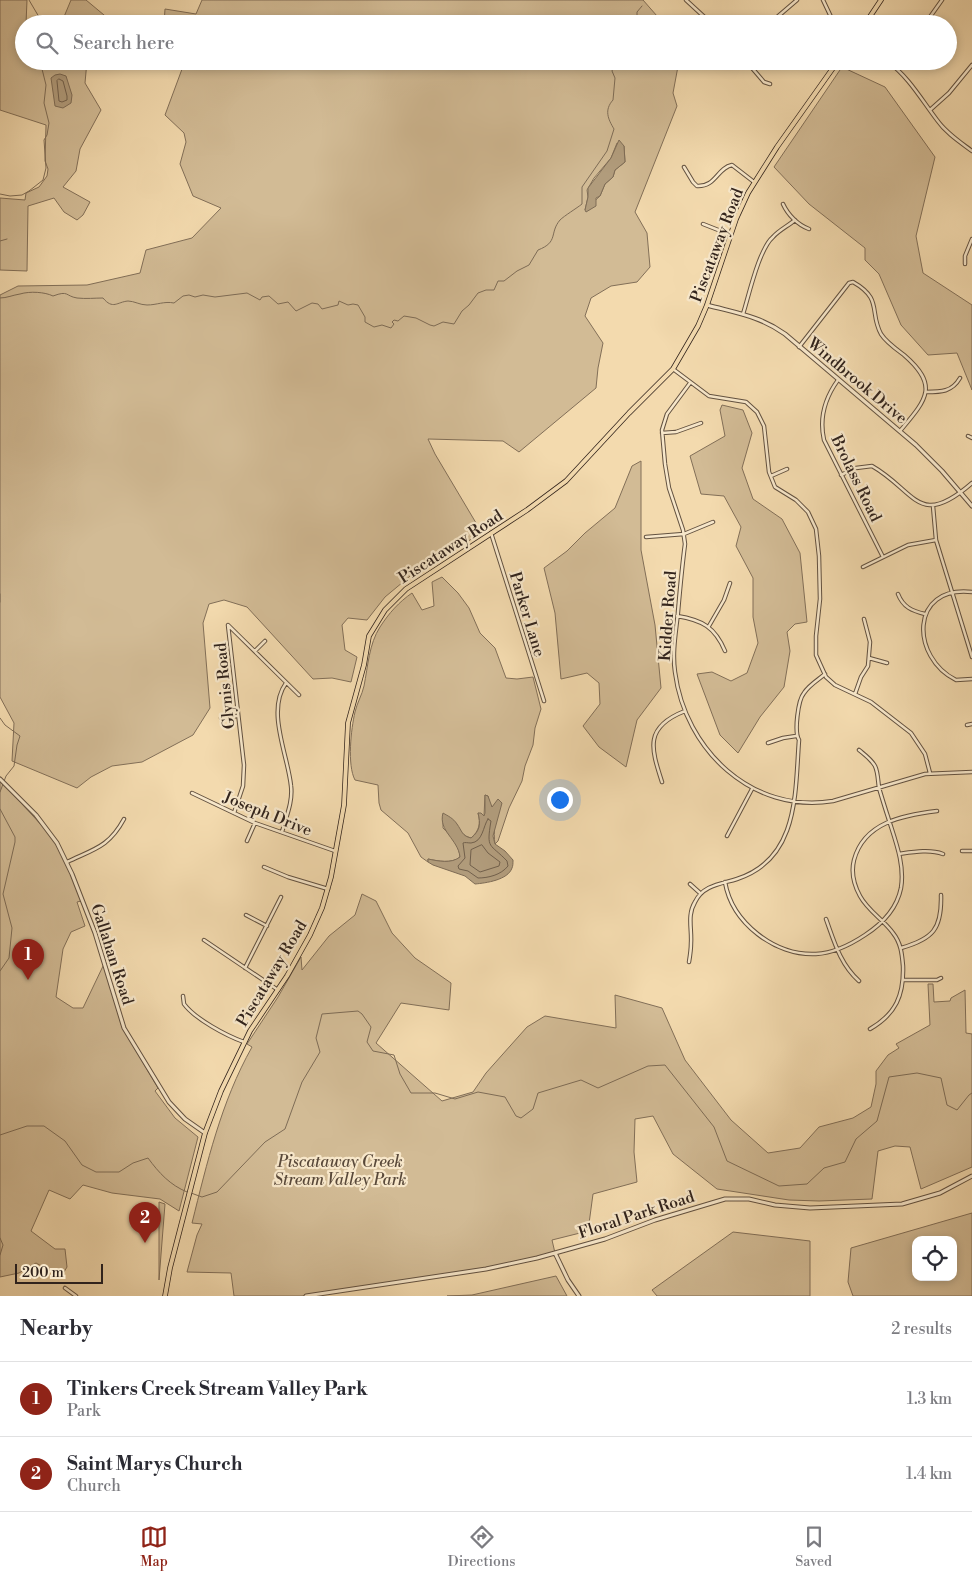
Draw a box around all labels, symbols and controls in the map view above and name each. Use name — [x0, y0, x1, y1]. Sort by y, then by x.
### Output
search box — [15, 15, 957, 70]
icon: search — [33, 29, 61, 57]
text: Search here — [73, 31, 174, 55]
street label: Piscataway Road — [686, 185, 748, 305]
street label: Windbrook Drive — [803, 333, 911, 428]
street label: Brolass Road — [826, 431, 886, 525]
street label: Piscataway Road — [395, 506, 507, 588]
street label: Parker Lane — [505, 569, 549, 659]
street label: Kidder Road — [655, 570, 681, 662]
street label: Glynis Road — [211, 642, 239, 730]
street label: Joseph Drive — [219, 787, 315, 841]
your location — [547, 787, 573, 813]
street label: Gallahan Road — [86, 901, 138, 1007]
street label: Piscataway Road — [232, 917, 311, 1030]
pin: 1 — [12, 939, 44, 980]
park label: Piscataway Creek Stream Valley Park — [274, 1152, 406, 1190]
street label: Floral Park Road — [576, 1187, 697, 1243]
pin: 2 — [129, 1202, 161, 1243]
map controls — [912, 1236, 957, 1281]
button: locate — [912, 1236, 957, 1281]
scale bar — [15, 1261, 102, 1284]
text: 200 m — [22, 1264, 64, 1282]
text: Nearby — [20, 1316, 93, 1342]
text: 2 results — [891, 1319, 952, 1339]
text: Tinkers Creek Stream Valley Park — [67, 1377, 368, 1401]
text: 1 — [32, 1389, 40, 1409]
text: 1.3 km — [907, 1389, 952, 1409]
text: Park — [67, 1401, 100, 1421]
text: Saint Marys Church — [67, 1452, 242, 1476]
text: 2 — [31, 1464, 41, 1484]
text: 1.4 km — [906, 1464, 952, 1484]
text: Church — [67, 1476, 121, 1496]
tab: Map — [140, 1523, 168, 1571]
tab: Directions — [448, 1523, 515, 1571]
tab: Saved — [795, 1523, 832, 1571]

